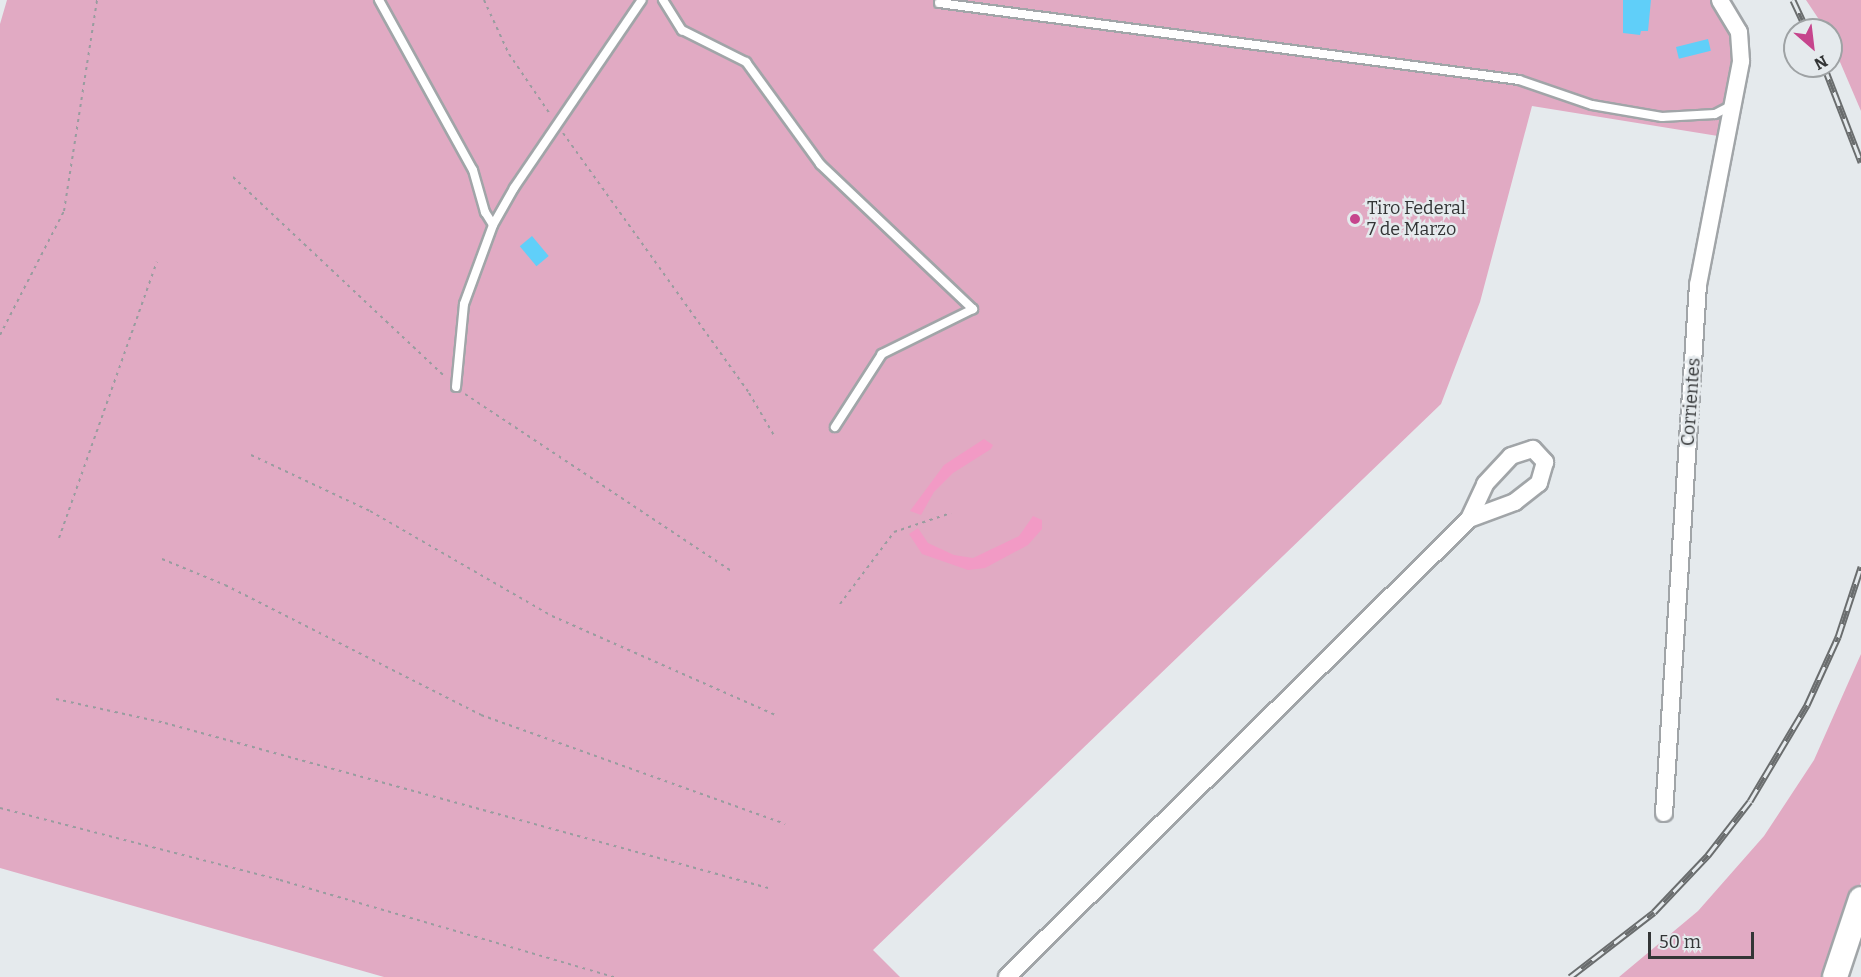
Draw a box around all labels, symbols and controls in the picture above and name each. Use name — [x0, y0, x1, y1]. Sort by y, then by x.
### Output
north arrow — [1783, 18, 1843, 78]
text: N — [1811, 51, 1831, 74]
place label: Tiro Federal 7 de Marzo — [1367, 198, 1466, 240]
marker: Tiro Federal 7 de Marzo — [1348, 212, 1362, 226]
street label: Corrientes — [1677, 357, 1705, 447]
scale bar — [1651, 920, 1758, 958]
text: 50 m — [1659, 931, 1701, 953]

